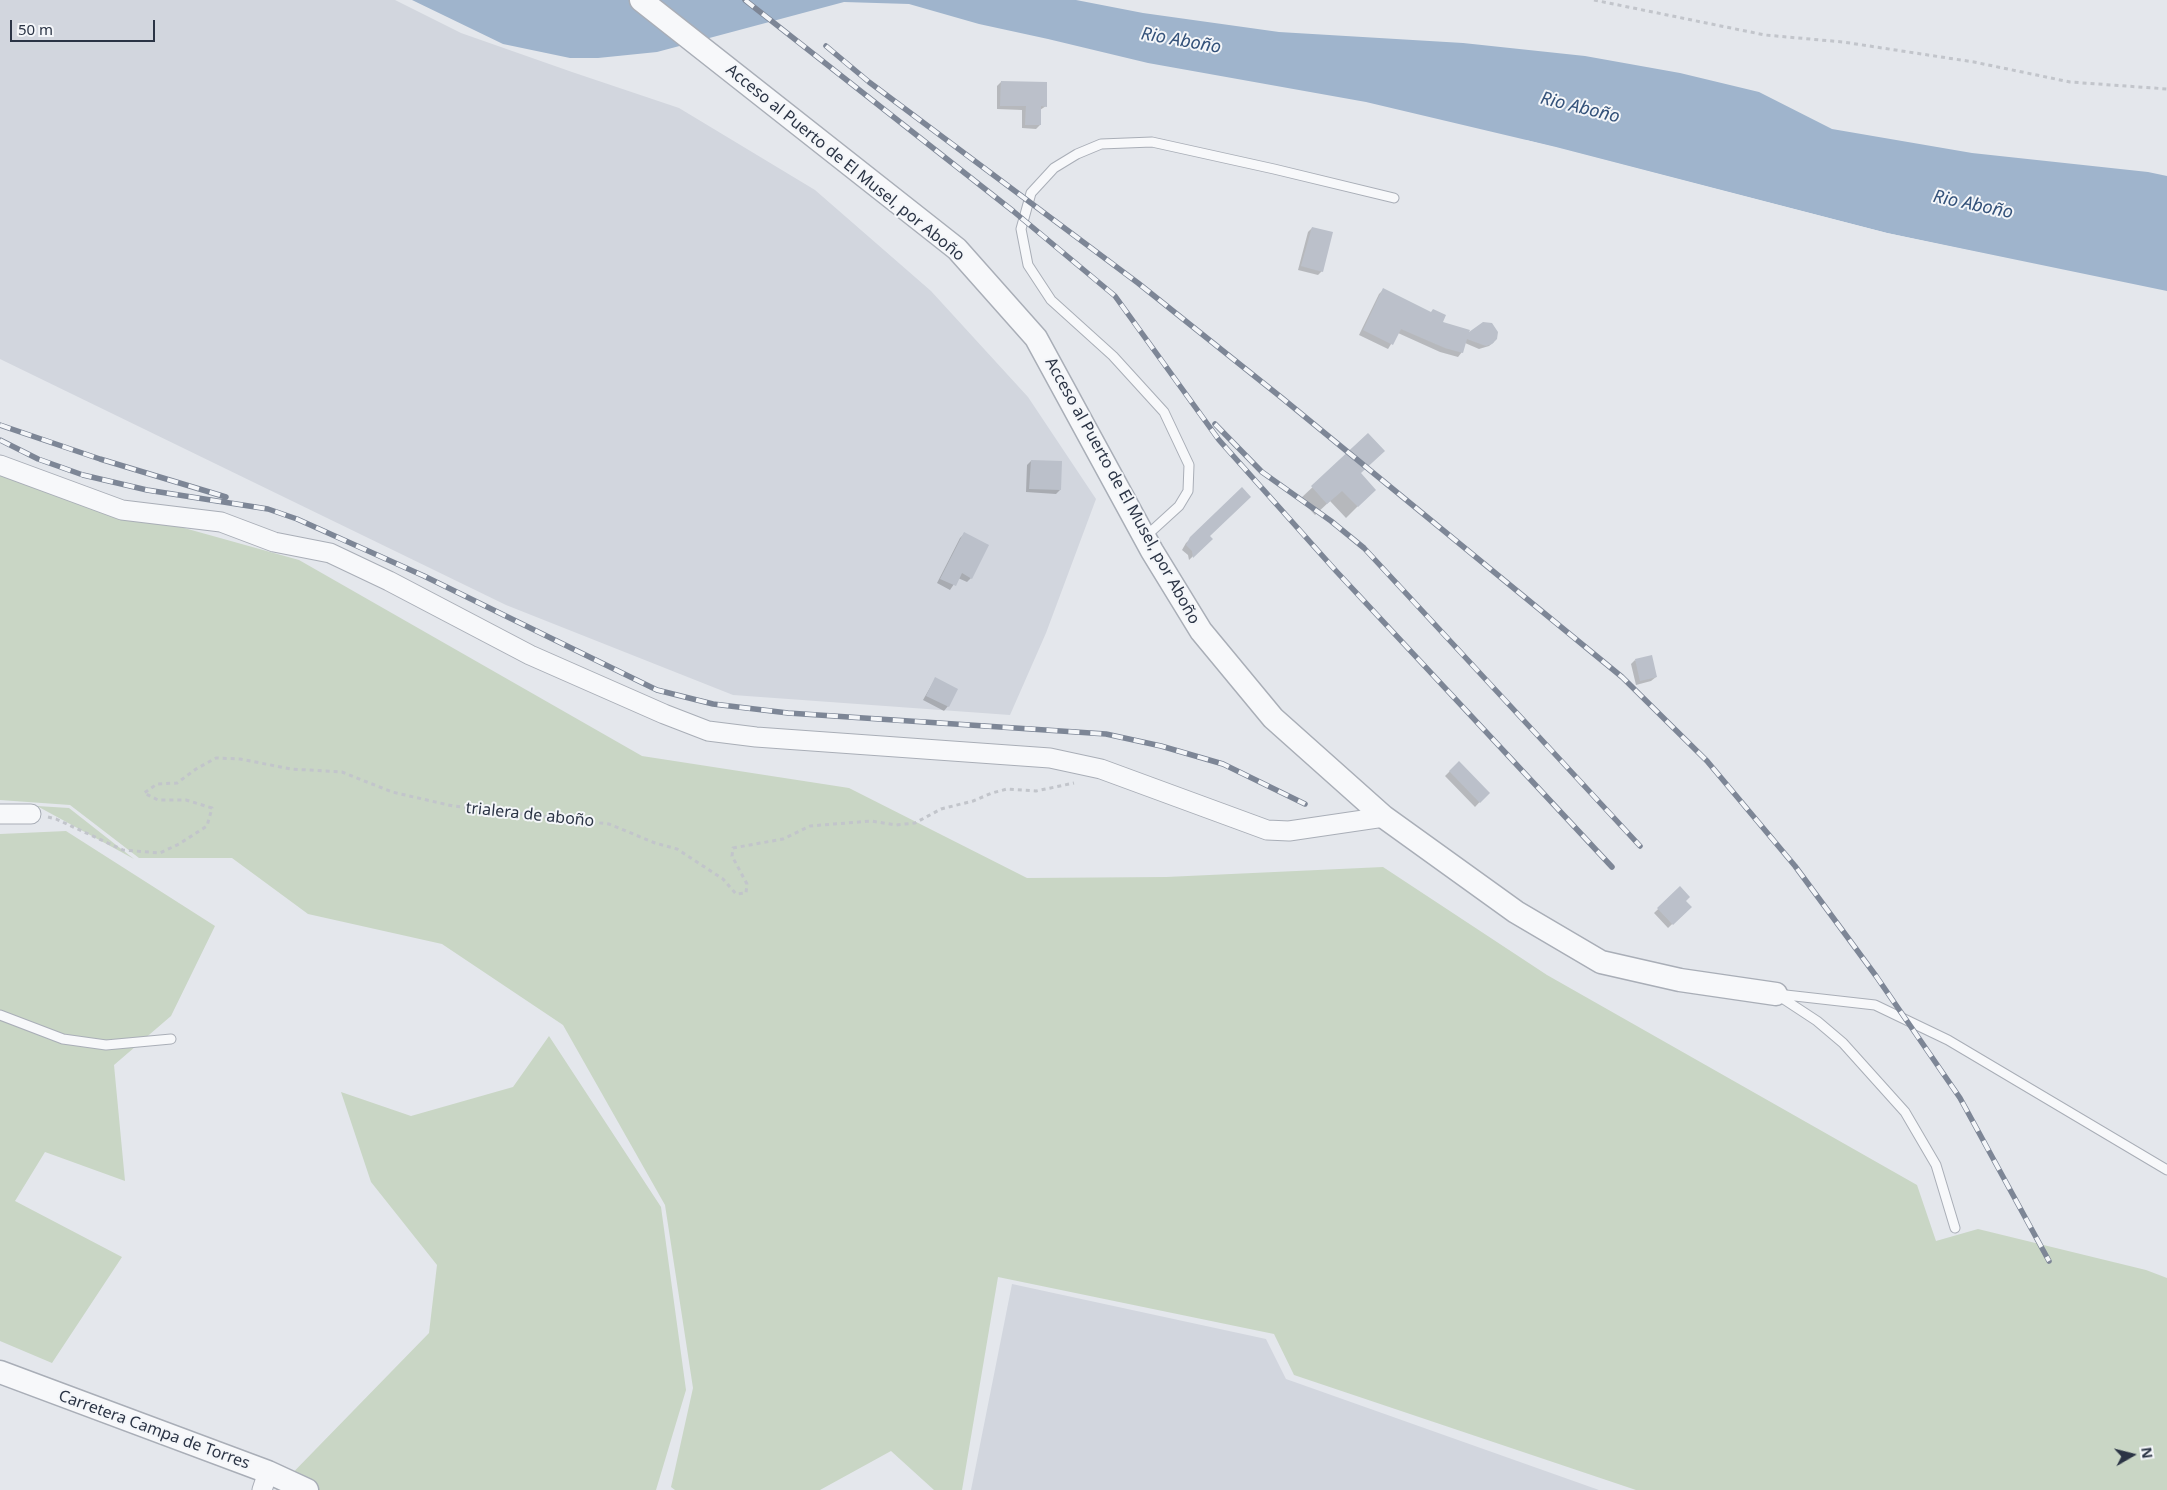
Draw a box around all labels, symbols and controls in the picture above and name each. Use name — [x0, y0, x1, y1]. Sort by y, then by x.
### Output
scale bar — [12, 10, 158, 42]
text: 50 m — [18, 19, 53, 39]
water label: Rio Aboño — [1139, 23, 1223, 59]
street label: Acceso al Puerto de El Musel, por Aboño — [722, 61, 968, 265]
water label: Rio Aboño — [1538, 88, 1622, 128]
water label: Rio Aboño — [1931, 186, 2015, 224]
street label: Acceso al Puerto de El Musel, por Aboño — [1040, 354, 1204, 628]
street label: trialera de aboño — [465, 799, 595, 831]
street label: Carretera Campa de Torres — [56, 1386, 252, 1474]
north arrow — [2107, 1430, 2157, 1480]
text: N — [2137, 1446, 2158, 1460]

